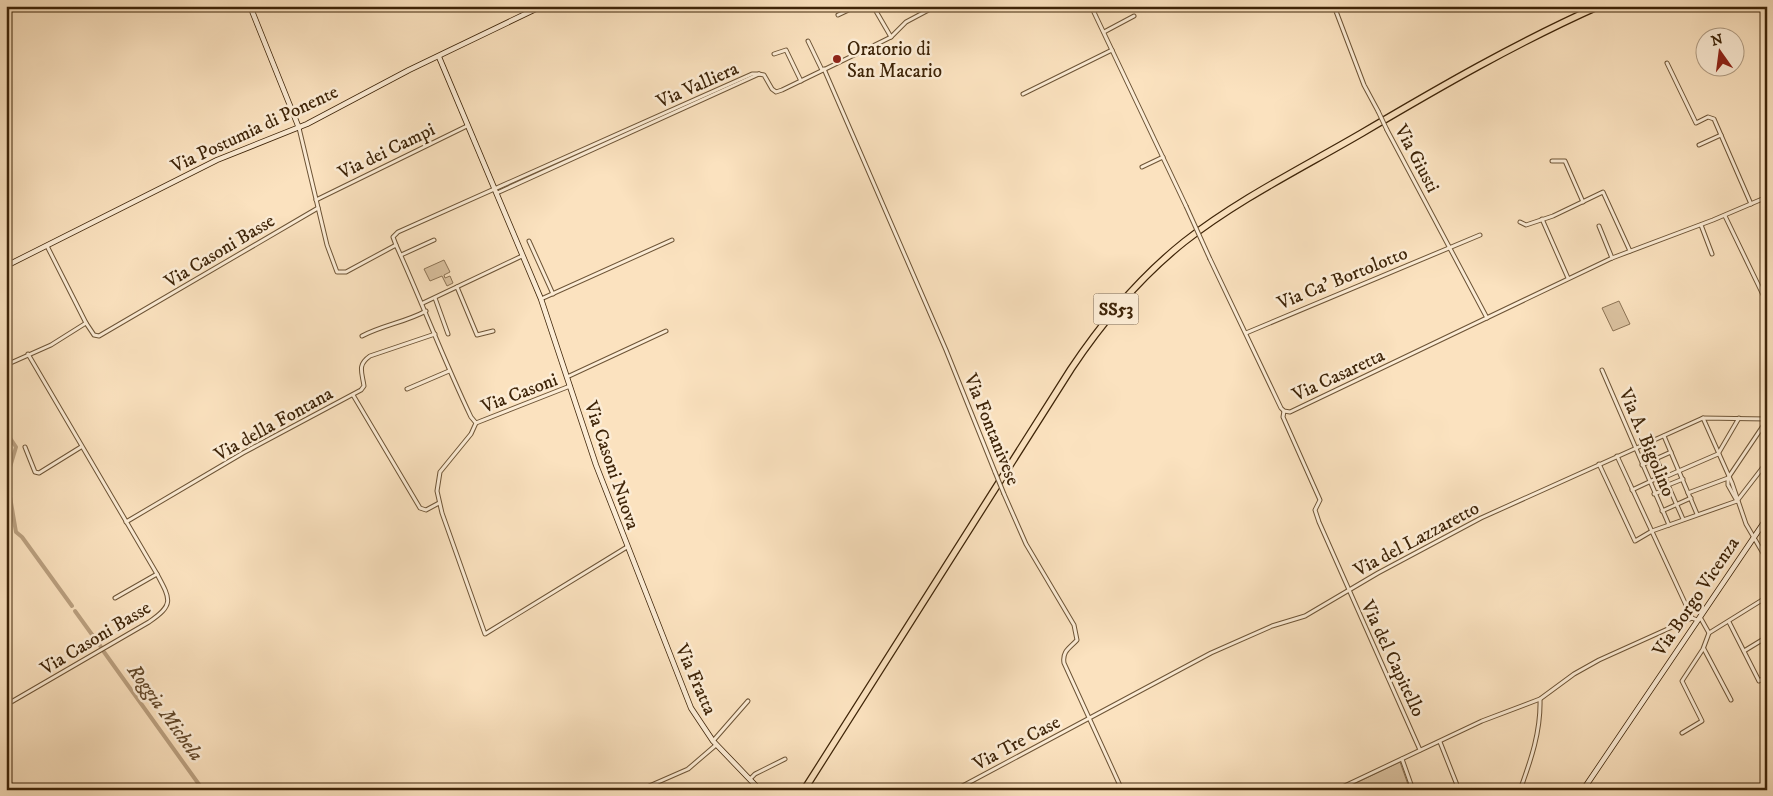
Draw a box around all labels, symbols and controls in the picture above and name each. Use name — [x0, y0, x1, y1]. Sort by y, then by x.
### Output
north arrow — [1696, 28, 1746, 78]
text: N — [1709, 30, 1725, 50]
place label: Oratorio di San Macario — [847, 38, 942, 83]
marker: Oratorio di San Macario — [831, 53, 843, 65]
street label: Via Valliera — [652, 57, 742, 114]
street label: Via Postumia di Ponente — [167, 80, 342, 179]
street label: Via dei Campi — [334, 118, 439, 185]
street label: Via Giusti — [1389, 120, 1444, 197]
street label: Via Casoni Basse — [160, 209, 279, 294]
street label: Via Ca' Bortolotto — [1273, 242, 1411, 315]
road number: SS53 — [1094, 294, 1138, 324]
street label: Via Casaretta — [1288, 344, 1388, 407]
street label: Via Casoni — [477, 368, 561, 419]
street label: Via Fontanivese — [958, 369, 1024, 489]
street label: Via della Fontana — [210, 382, 337, 467]
street label: Via A. Bigolino — [1613, 384, 1680, 500]
street label: Via Casoni Nuova — [579, 397, 644, 533]
street label: Via del Lazzaretto — [1349, 497, 1483, 583]
street label: Via Borgo Vicenza — [1647, 533, 1745, 662]
street label: Via Casoni Basse — [36, 596, 155, 681]
street label: Via del Capitello — [1355, 596, 1430, 720]
street label: Via Fratta — [669, 640, 721, 719]
water label: Roggia Michela — [120, 658, 208, 766]
street label: Via Tre Case — [968, 711, 1064, 776]

